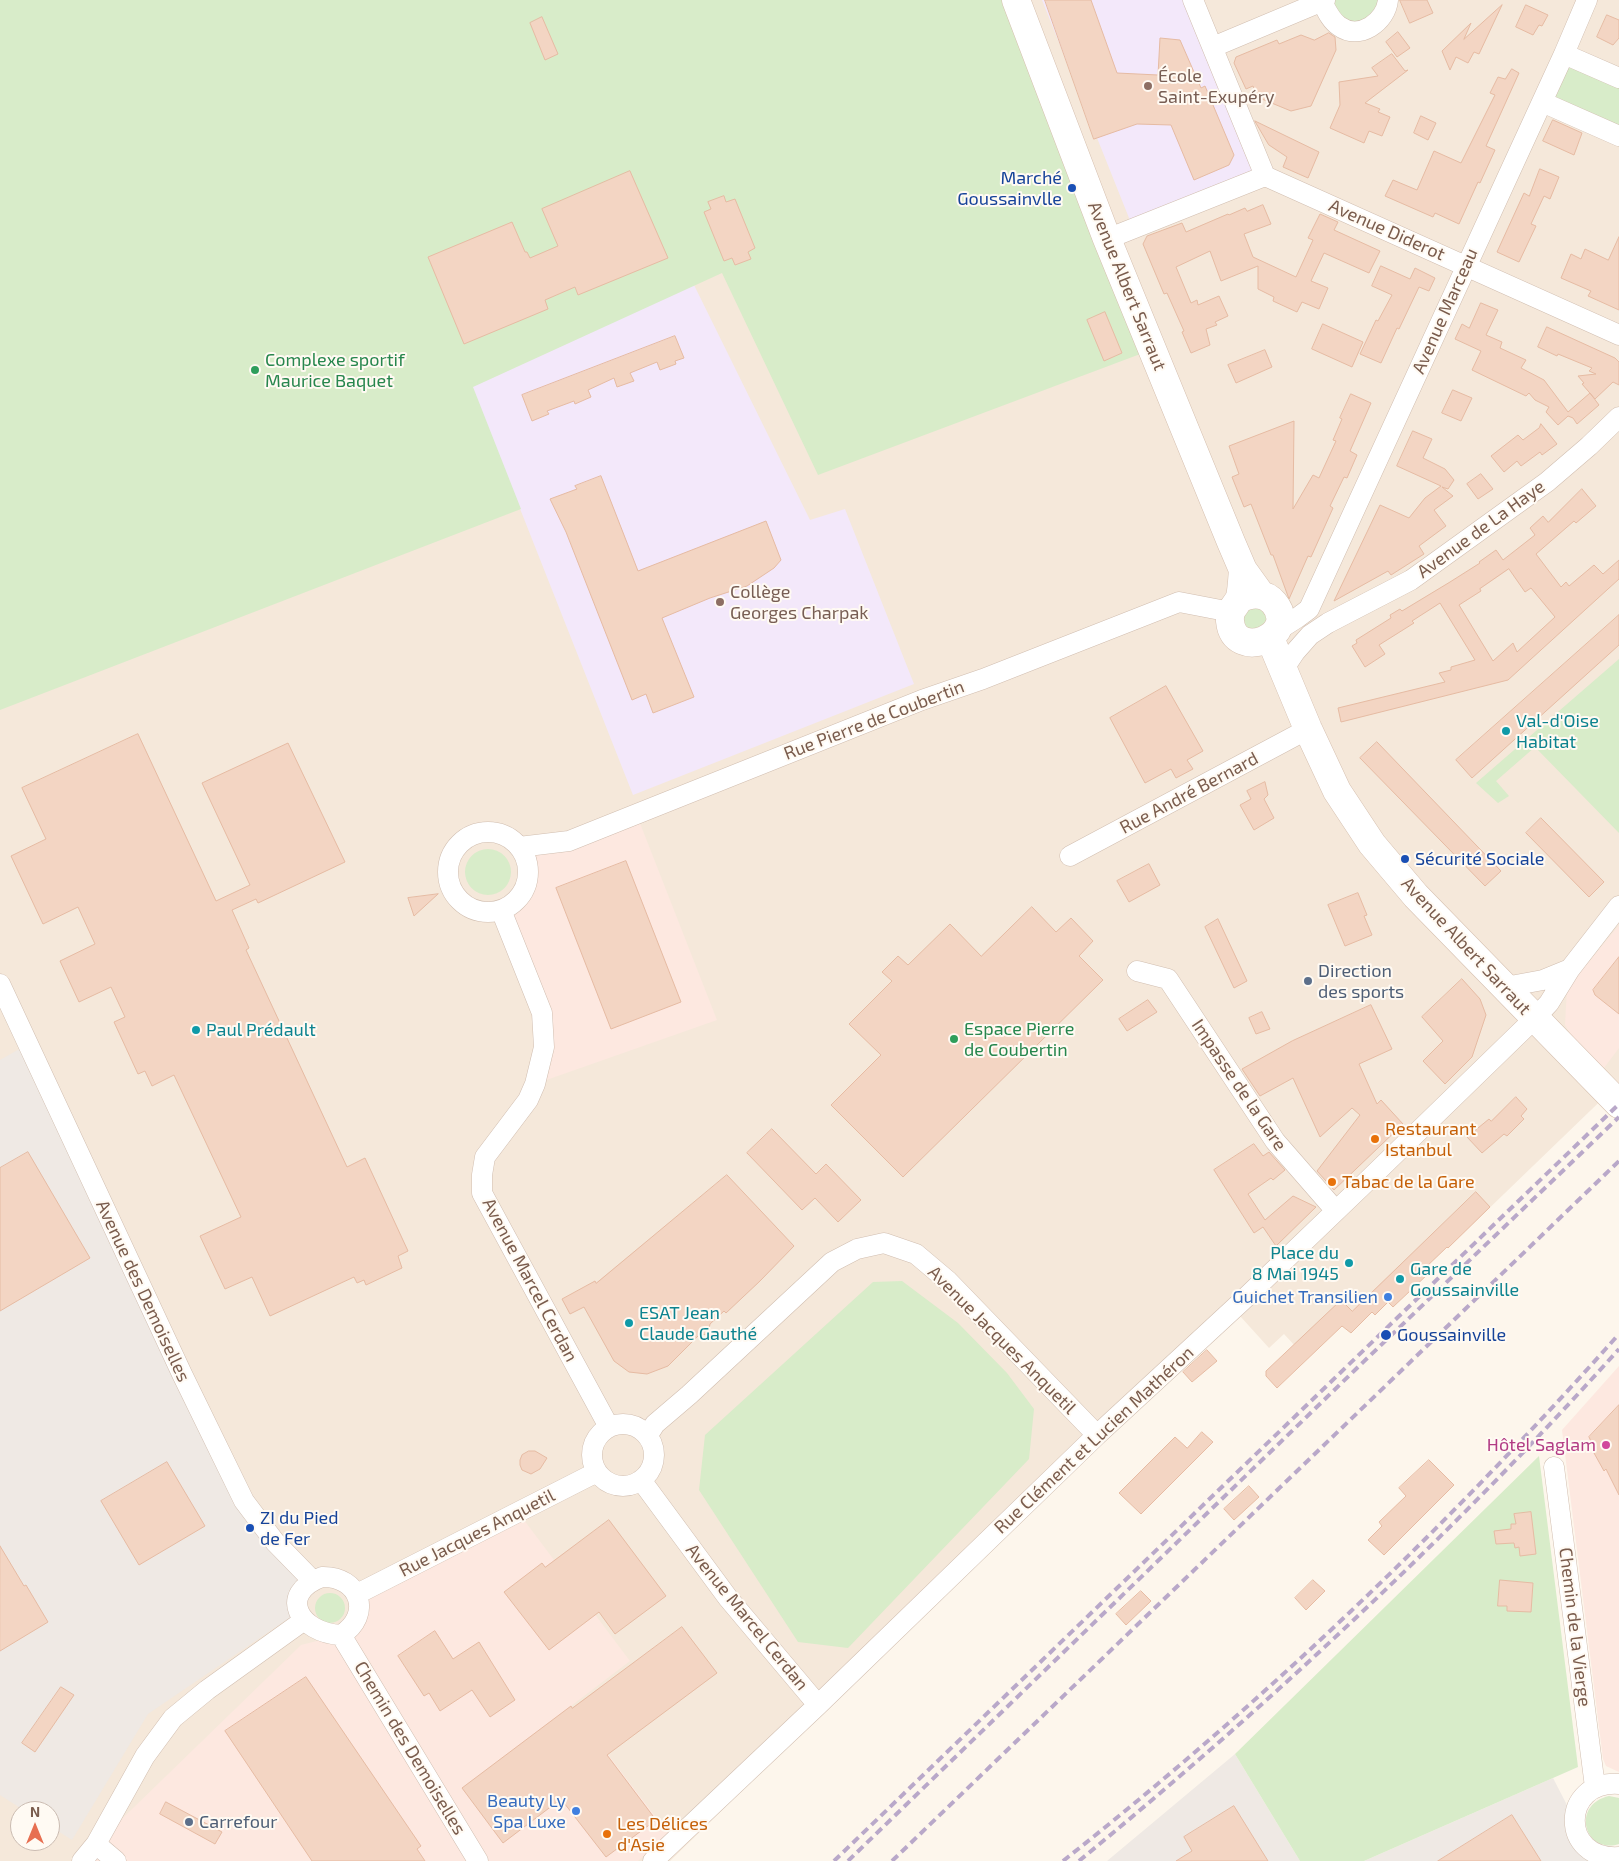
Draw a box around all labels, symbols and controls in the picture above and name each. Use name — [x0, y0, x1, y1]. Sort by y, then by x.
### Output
place label: École Saint-Exupéry — [1158, 65, 1274, 108]
marker: École Saint-Exupéry — [1142, 80, 1154, 92]
place label: Marché Goussainvlle — [957, 167, 1062, 210]
marker: Marché Goussainvlle — [1066, 182, 1078, 194]
street label: Avenue Diderot — [1326, 195, 1448, 265]
street label: Avenue Albert Sarraut — [1083, 198, 1171, 374]
street label: Avenue Marceau — [1408, 245, 1482, 377]
place label: Complexe sportif Maurice Baquet — [265, 349, 405, 392]
marker: Complexe sportif Maurice Baquet — [249, 364, 261, 376]
street label: Avenue de La Haye — [1413, 475, 1549, 583]
place label: Collège Georges Charpak — [730, 581, 868, 624]
marker: Collège Georges Charpak — [714, 596, 726, 608]
street label: Rue Pierre de Coubertin — [781, 676, 967, 764]
place label: Val-d'Oise Habitat — [1516, 710, 1599, 752]
marker: Val-d'Oise Habitat — [1500, 725, 1512, 737]
street label: Rue André Bernard — [1116, 747, 1262, 839]
place label: Sécurité Sociale — [1415, 848, 1545, 870]
marker: Sécurité Sociale — [1399, 853, 1411, 865]
street label: Avenue Albert Sarraut — [1397, 873, 1535, 1019]
place label: Direction des sports — [1318, 960, 1404, 1002]
marker: Direction des sports — [1302, 975, 1314, 987]
street label: Impasse de la Gare — [1187, 1015, 1291, 1155]
place label: Espace Pierre de Coubertin — [964, 1018, 1075, 1060]
place label: Paul Prédault — [206, 1019, 316, 1041]
marker: Paul Prédault — [190, 1024, 202, 1036]
marker: Espace Pierre de Coubertin — [948, 1033, 960, 1045]
place label: Restaurant Istanbul — [1385, 1118, 1476, 1160]
marker: Restaurant Istanbul — [1369, 1133, 1381, 1145]
place label: Tabac de la Gare — [1342, 1171, 1475, 1193]
marker: Tabac de la Gare — [1326, 1176, 1338, 1188]
street label: Avenue Marcel Cerdan — [478, 1194, 582, 1366]
street label: Avenue des Demoiselles — [91, 1197, 195, 1385]
place label: Place du 8 Mai 1945 — [1252, 1242, 1339, 1284]
marker: Place du 8 Mai 1945 — [1343, 1257, 1355, 1269]
place label: Gare de Goussainville — [1410, 1258, 1519, 1300]
street label: Avenue Jacques Anquetil — [923, 1261, 1081, 1419]
marker: Gare de Goussainville — [1394, 1273, 1406, 1285]
place label: Guichet Transilien — [1232, 1286, 1378, 1308]
marker: Guichet Transilien — [1382, 1291, 1394, 1303]
place label: ESAT Jean Claude Gauthé — [639, 1302, 757, 1345]
marker: ESAT Jean Claude Gauthé — [623, 1317, 635, 1329]
place label: Goussainville — [1397, 1324, 1506, 1346]
marker: Goussainville — [1379, 1328, 1393, 1342]
street label: Rue Clément et Lucien Mathéron — [990, 1342, 1198, 1538]
place label: Hôtel Saglam — [1487, 1434, 1596, 1456]
marker: Hôtel Saglam — [1600, 1439, 1612, 1451]
street label: Rue Jacques Anquetil — [396, 1484, 558, 1582]
place label: ZI du Pied de Fer — [260, 1507, 339, 1550]
marker: ZI du Pied de Fer — [244, 1522, 256, 1534]
street label: Avenue Marcel Cerdan — [681, 1539, 813, 1695]
street label: Chemin de la Vierge — [1555, 1546, 1595, 1708]
street label: Chemin des Demoiselles — [350, 1657, 470, 1839]
place label: Beauty Ly Spa Luxe — [487, 1790, 566, 1832]
north arrow — [10, 1801, 60, 1851]
text: N — [30, 1803, 40, 1820]
marker: Beauty Ly Spa Luxe — [570, 1805, 582, 1817]
place label: Carrefour — [199, 1811, 277, 1833]
place label: Les Délices d'Asie — [617, 1813, 708, 1856]
marker: Carrefour — [183, 1816, 195, 1828]
marker: Les Délices d'Asie — [601, 1828, 613, 1840]

